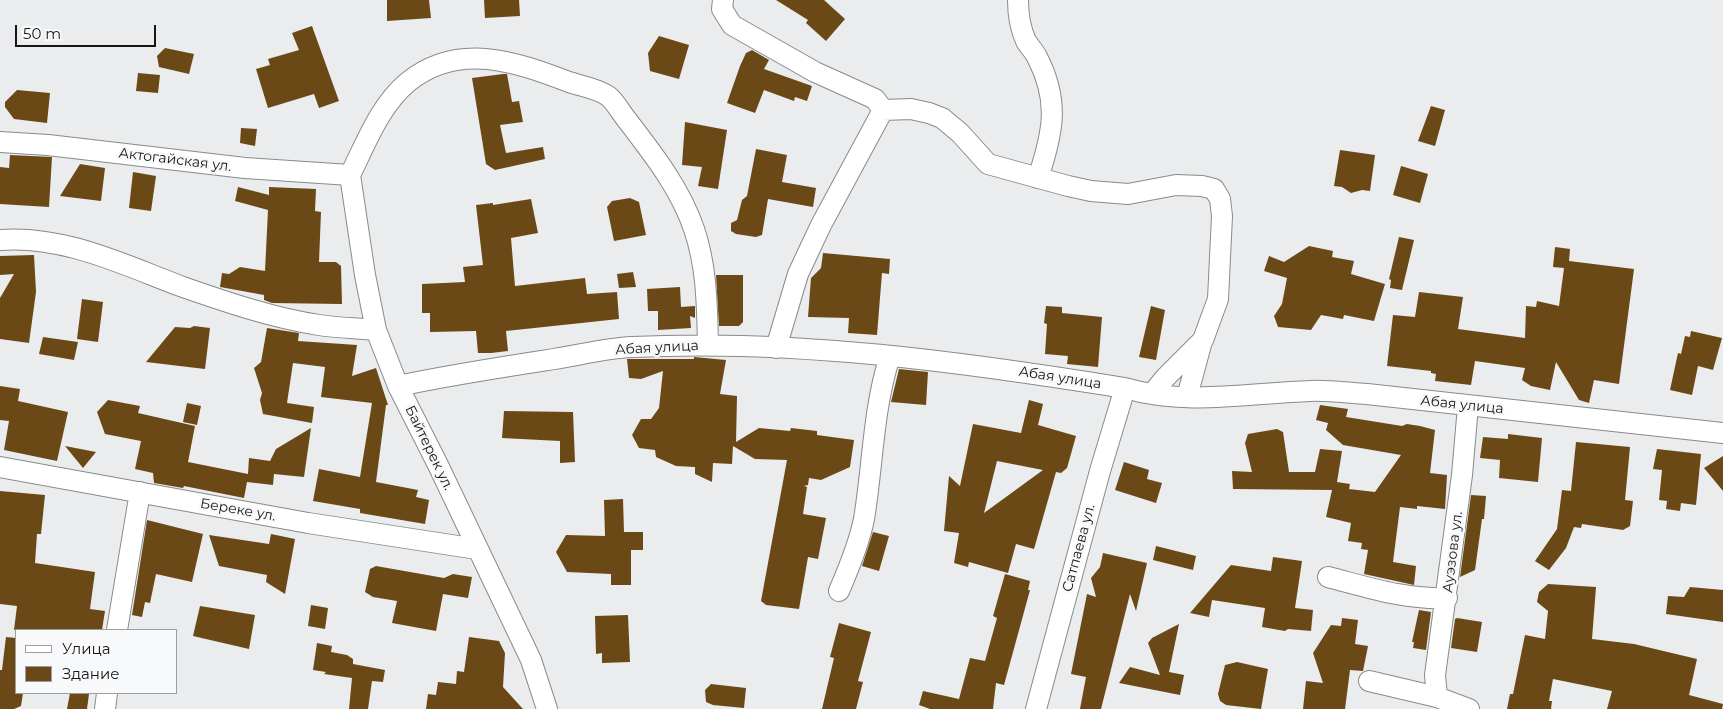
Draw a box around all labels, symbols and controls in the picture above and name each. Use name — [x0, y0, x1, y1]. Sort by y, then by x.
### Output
scale bar — [18, 15, 159, 47]
text: 50 m — [23, 24, 61, 43]
street label: Актогайская ул. — [118, 145, 232, 175]
street label: Абая улица — [615, 337, 699, 359]
street label: Абая улица — [1017, 363, 1103, 393]
street label: Абая улица — [1420, 392, 1504, 418]
street label: Байтерек ул. — [401, 403, 457, 493]
street label: Береке ул. — [199, 495, 277, 525]
street label: Сатпаева ул. — [1059, 502, 1099, 594]
street label: Ауэзова ул. — [1440, 510, 1466, 594]
legend — [15, 629, 178, 694]
text: Улица — [62, 639, 110, 658]
text: Здание — [62, 664, 120, 683]

